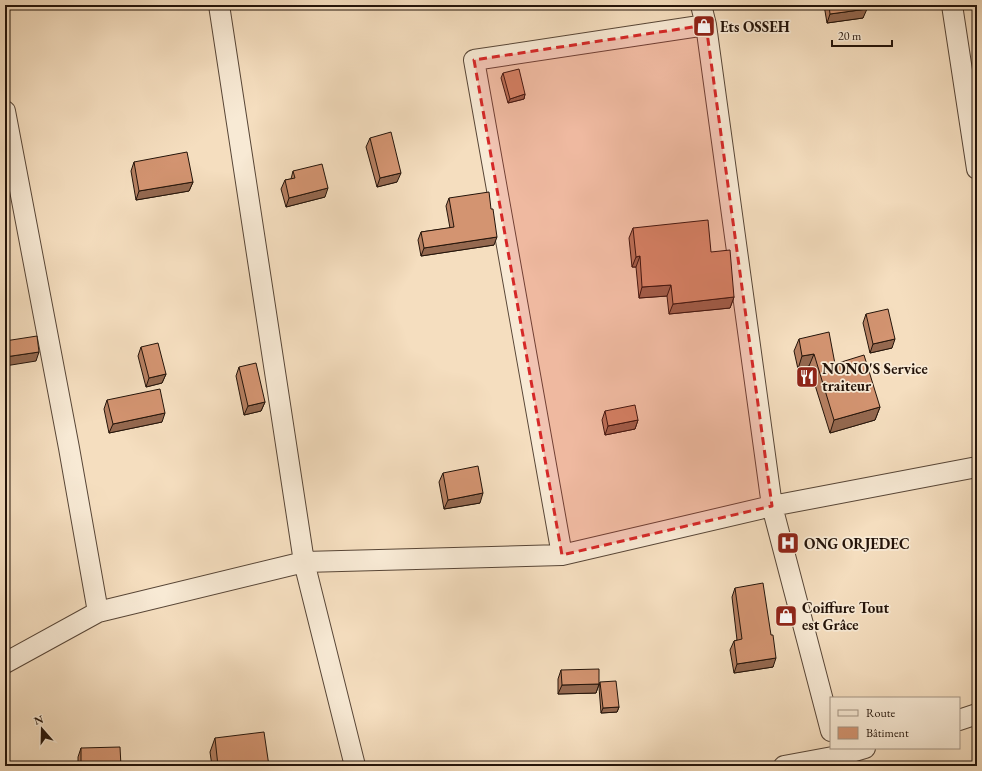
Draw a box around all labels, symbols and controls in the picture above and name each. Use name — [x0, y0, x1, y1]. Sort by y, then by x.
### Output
shop icon: Ets OSSEH — [691, 13, 717, 39]
place label: Ets OSSEH — [720, 17, 790, 36]
scale bar — [832, 22, 892, 48]
text: 20 m — [838, 28, 862, 44]
place label: NONO'S Service traiteur — [822, 359, 928, 395]
restaurant icon: NONO'S Service traiteur — [794, 364, 820, 390]
hospital icon: ONG ORJEDEC — [775, 530, 801, 556]
place label: ONG ORJEDEC — [804, 534, 910, 553]
place label: Coiffure Tout est Grâce — [802, 598, 889, 634]
shop icon: Coiffure Tout est Grâce — [773, 603, 799, 629]
legend — [830, 697, 960, 749]
text: Route — [866, 705, 896, 721]
north arrow — [22, 709, 62, 749]
text: N — [32, 711, 45, 728]
text: Bâtiment — [866, 725, 909, 741]

